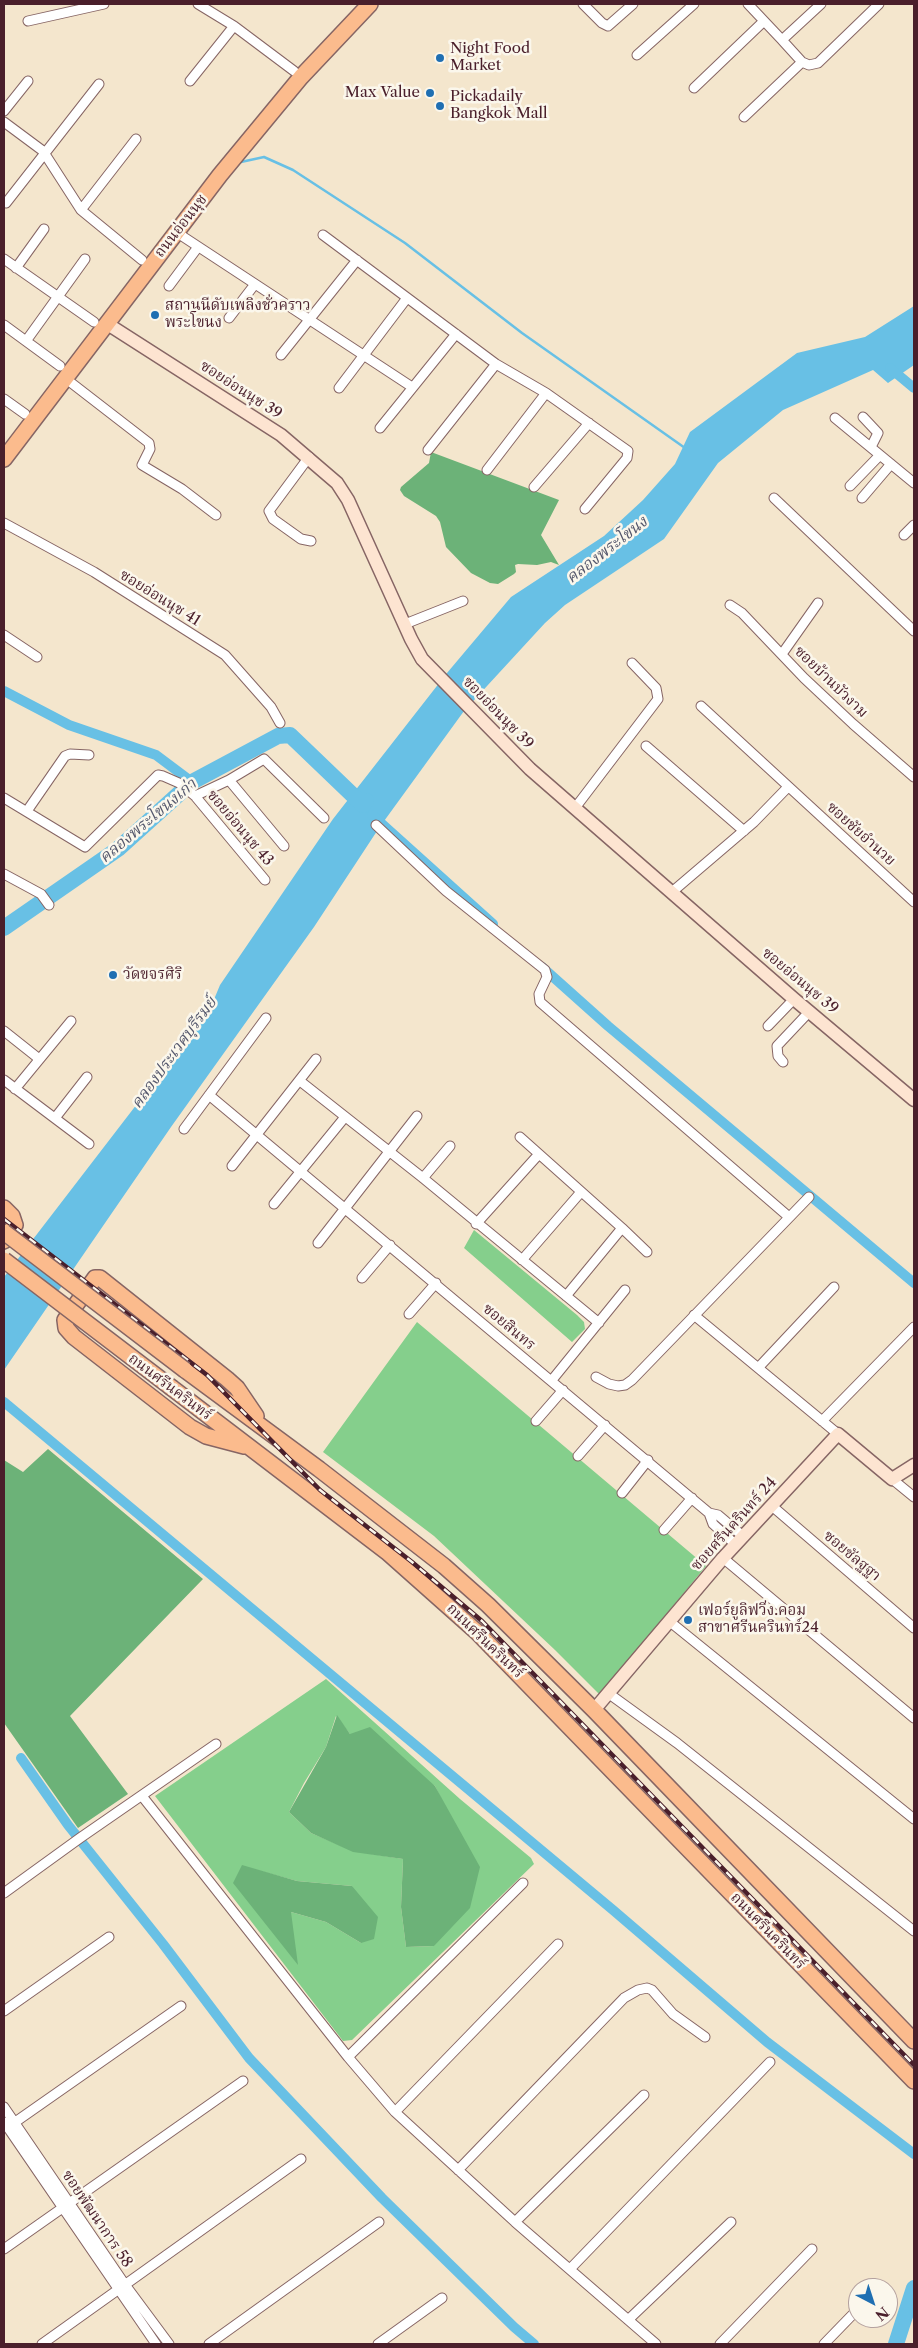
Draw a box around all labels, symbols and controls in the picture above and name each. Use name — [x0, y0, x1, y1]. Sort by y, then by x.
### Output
place label: Night Food Market — [450, 40, 530, 75]
marker: Night Food Market — [434, 52, 446, 64]
place label: Max Value — [345, 84, 420, 102]
marker: Max Value — [424, 87, 436, 99]
place label: Pickadaily Bangkok Mall — [450, 88, 547, 123]
marker: Pickadaily Bangkok Mall — [434, 100, 446, 112]
street label: ถนนอ่อนนุช — [151, 191, 211, 261]
place label: สถานนีดับเพลิงชั่วคราว พระโขนง — [165, 297, 310, 332]
marker: สถานนีดับเพลิงชั่วคราว พระโขนง — [149, 309, 161, 321]
street label: ซอยอ่อนนุช 39 — [197, 357, 285, 423]
water label: คลองพระโขนง — [563, 512, 651, 588]
street label: ซอยอ่อนนุช 41 — [116, 566, 204, 630]
street label: ซอยบ้านบัวงาม — [790, 642, 872, 722]
street label: ซอยอ่อนนุช 39 — [459, 673, 537, 753]
water label: คลองพระโขนงเก่า — [96, 775, 200, 867]
street label: ซอยอ่อนนุช 43 — [203, 786, 277, 870]
street label: ซอยชัยอำนวย — [823, 798, 899, 870]
street label: ซอยอ่อนนุช 39 — [758, 944, 842, 1018]
place label: วัดขจรศิริ — [123, 966, 182, 984]
marker: วัดขจรศิริ — [107, 969, 119, 981]
water label: คลองประเวศบุรีรมย์ — [127, 994, 221, 1112]
street label: ซอยสินทร — [479, 1300, 539, 1354]
street label: ถนนศรีนครินทร์ — [125, 1350, 215, 1424]
street label: ซอยศรีนครินทร์ 24 — [687, 1474, 781, 1574]
street label: ซอยชัลฐฐา — [820, 1527, 884, 1585]
street label: ถนนศรีนครินทร์ — [443, 1600, 527, 1682]
place label: เฟอร์ยูลิฟวิ่ง.คอม สาขาศรีนครินทร์24 — [698, 1602, 819, 1637]
marker: เฟอร์ยูลิฟวิ่ง.คอม สาขาศรีนครินทร์24 — [682, 1614, 694, 1626]
street label: ถนนศรีนครินทร์ — [727, 1889, 809, 1973]
street label: ซอยพัฒนาการ 58 — [58, 2167, 136, 2271]
north arrow — [848, 2278, 898, 2328]
text: N — [872, 2303, 892, 2325]

